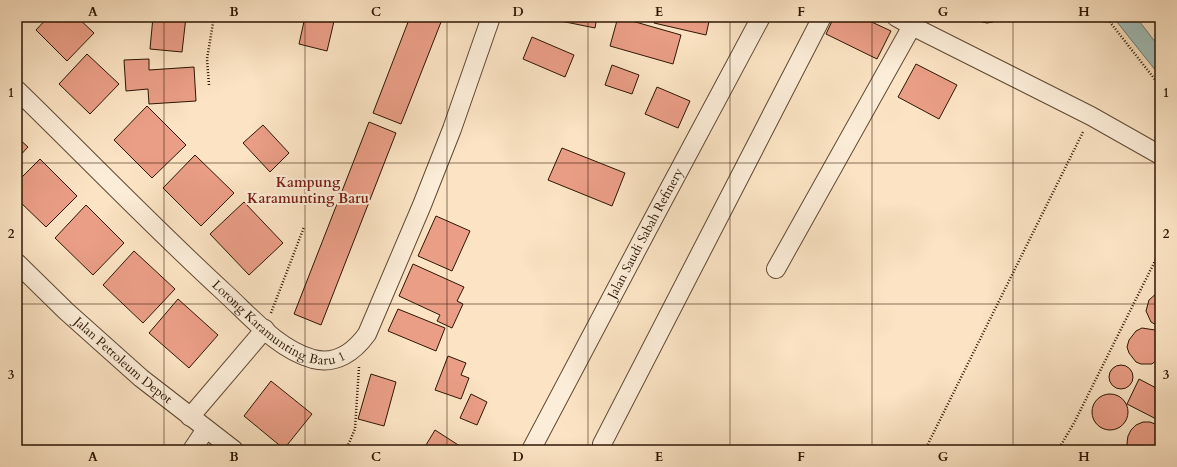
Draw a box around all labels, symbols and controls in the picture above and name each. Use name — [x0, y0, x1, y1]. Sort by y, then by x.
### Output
text: A — [88, 3, 98, 21]
text: B — [229, 3, 239, 21]
text: C — [371, 3, 381, 21]
text: D — [512, 3, 524, 21]
text: E — [655, 3, 663, 21]
text: F — [797, 3, 805, 21]
text: G — [938, 3, 949, 21]
text: H — [1078, 3, 1090, 21]
text: 1 — [8, 84, 14, 102]
text: 1 — [1163, 84, 1169, 102]
street label: Jalan Saudi Sabah Refinery — [603, 165, 688, 304]
district label: Kampung Karamunting Baru — [247, 173, 369, 208]
text: 2 — [8, 225, 15, 243]
text: 2 — [1163, 225, 1170, 243]
street label: Lorong Karamunting Baru 1 — [208, 276, 348, 370]
street label: Jalan Petroleum Depot — [68, 312, 176, 408]
text: 3 — [8, 366, 15, 384]
text: 3 — [1163, 366, 1170, 384]
text: A — [88, 448, 98, 466]
text: B — [229, 448, 239, 466]
text: C — [371, 448, 381, 466]
text: D — [512, 448, 524, 466]
text: E — [655, 448, 663, 466]
text: F — [797, 448, 805, 466]
text: G — [938, 448, 949, 466]
text: H — [1078, 448, 1090, 466]

